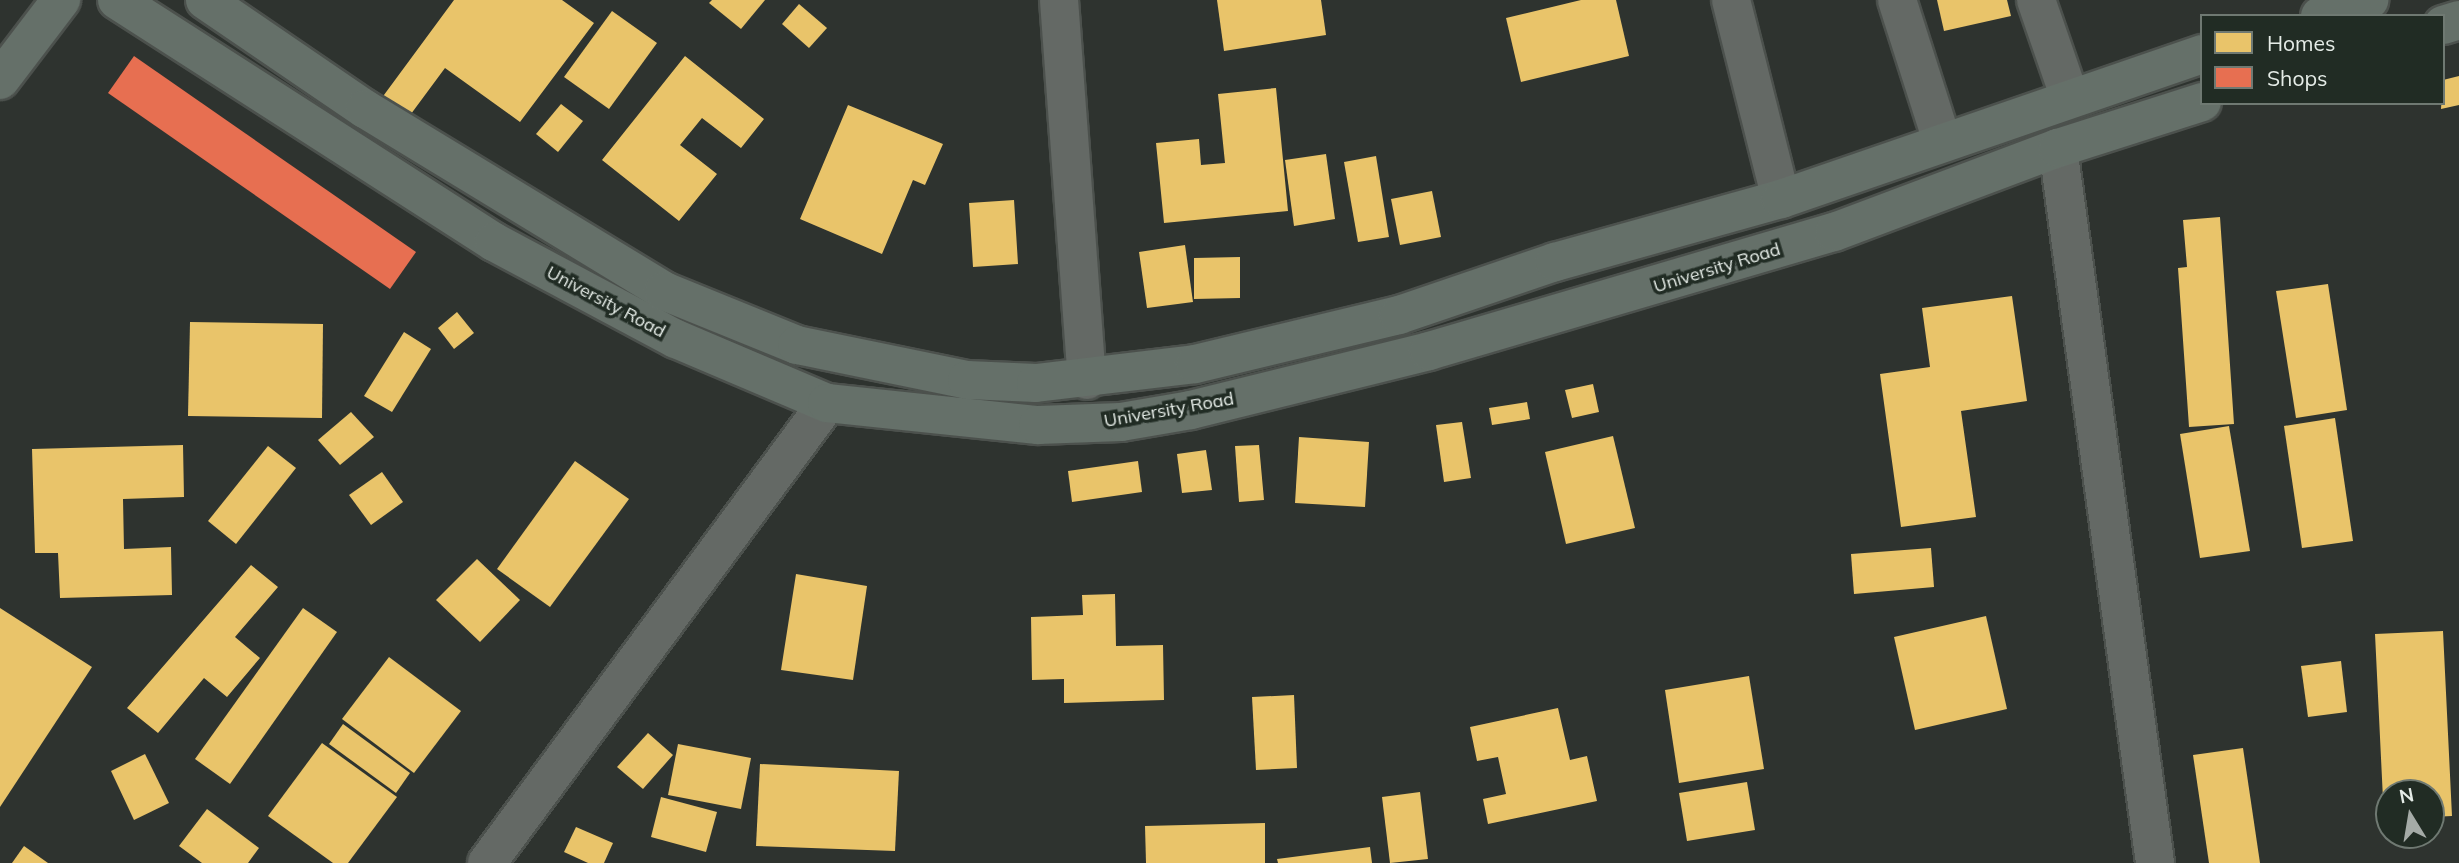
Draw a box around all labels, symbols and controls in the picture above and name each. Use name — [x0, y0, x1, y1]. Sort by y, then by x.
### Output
legend — [2200, 14, 2445, 105]
text: Homes — [2267, 30, 2335, 56]
text: Shops — [2267, 65, 2327, 91]
street label: University Road — [1651, 238, 1783, 298]
street label: University Road — [543, 262, 669, 342]
street label: University Road — [1102, 388, 1236, 432]
north arrow — [2375, 779, 2445, 849]
text: N — [2397, 782, 2416, 809]

